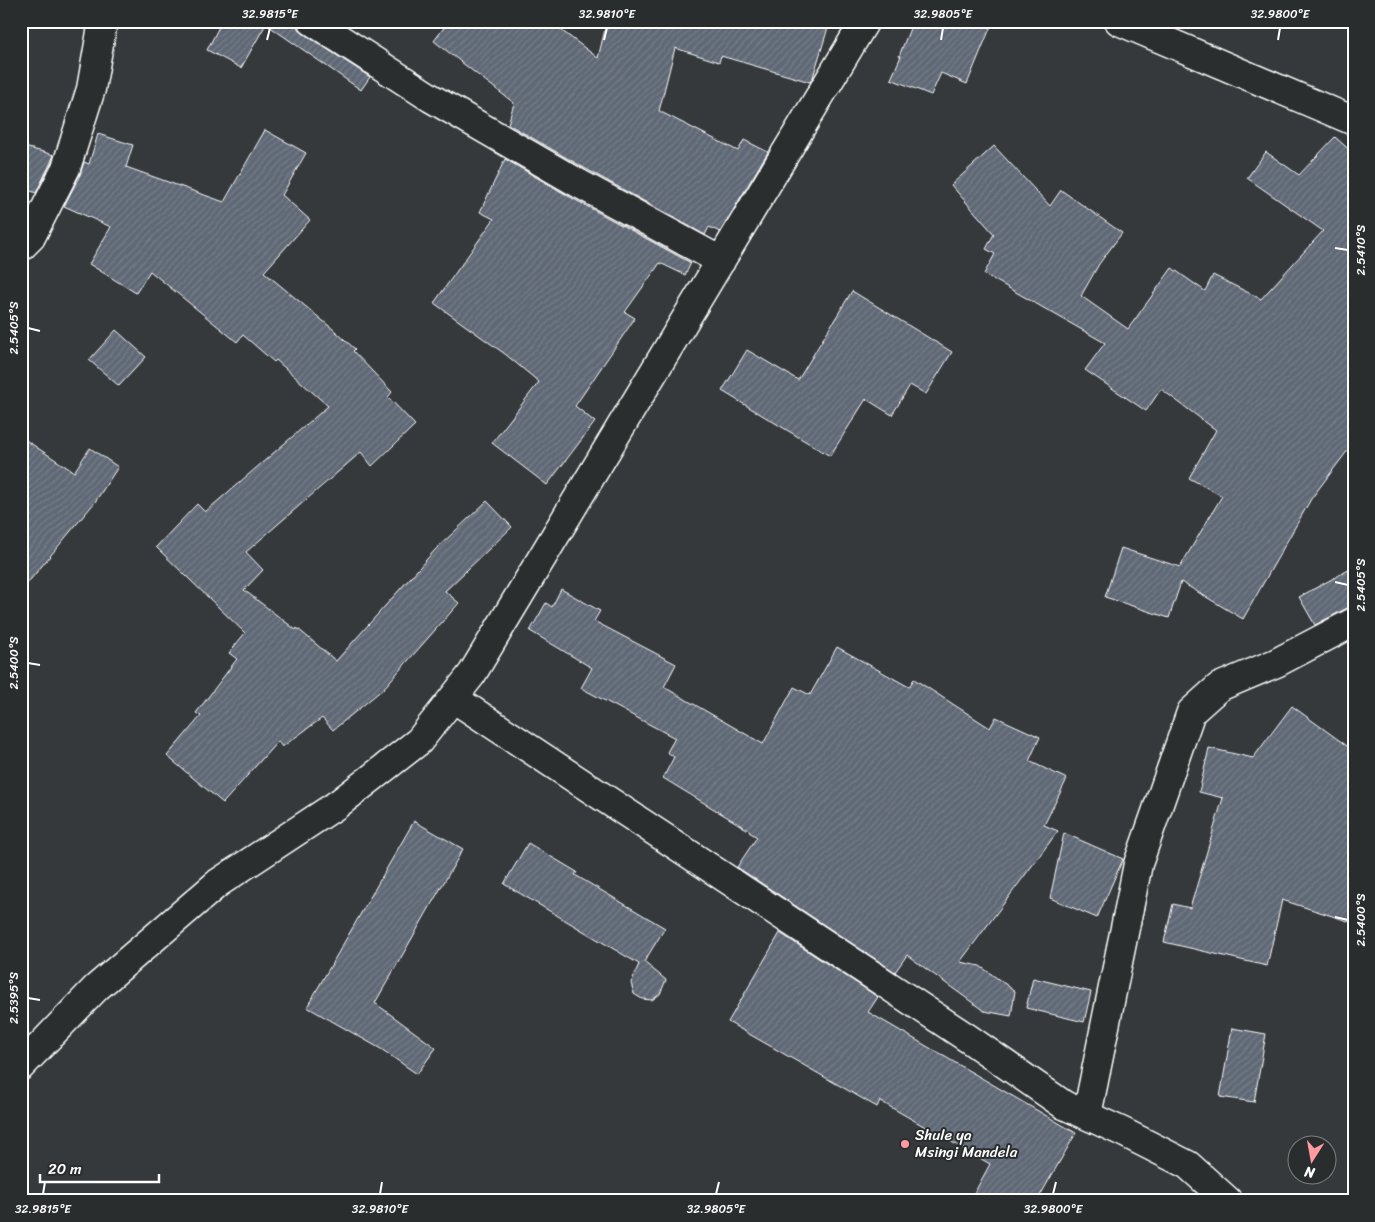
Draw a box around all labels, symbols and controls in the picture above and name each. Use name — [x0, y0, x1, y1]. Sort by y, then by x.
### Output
text: 32.9815°E — [242, 3, 299, 25]
text: 32.9810°E — [579, 3, 636, 25]
text: 32.9805°E — [914, 3, 974, 25]
text: 32.9800°E — [1251, 3, 1311, 25]
text: 2.5410°S — [1350, 224, 1372, 275]
text: 2.5405°S — [3, 301, 25, 354]
text: 2.5405°S — [1350, 558, 1372, 611]
text: 2.5400°S — [3, 636, 25, 690]
text: 2.5400°S — [1350, 893, 1372, 947]
text: 2.5395°S — [3, 972, 25, 1024]
place label: Shule ya Msingi Mandela — [915, 1122, 1018, 1165]
north arrow — [1288, 1134, 1338, 1184]
marker: Shule ya Msingi Mandela — [899, 1138, 911, 1150]
scale bar — [40, 1152, 159, 1184]
text: 20 m — [48, 1156, 82, 1182]
text: N — [1302, 1159, 1318, 1186]
text: 32.9815°E — [15, 1198, 72, 1220]
text: 32.9810°E — [352, 1198, 409, 1220]
text: 32.9805°E — [687, 1198, 747, 1220]
text: 32.9800°E — [1024, 1198, 1084, 1220]

